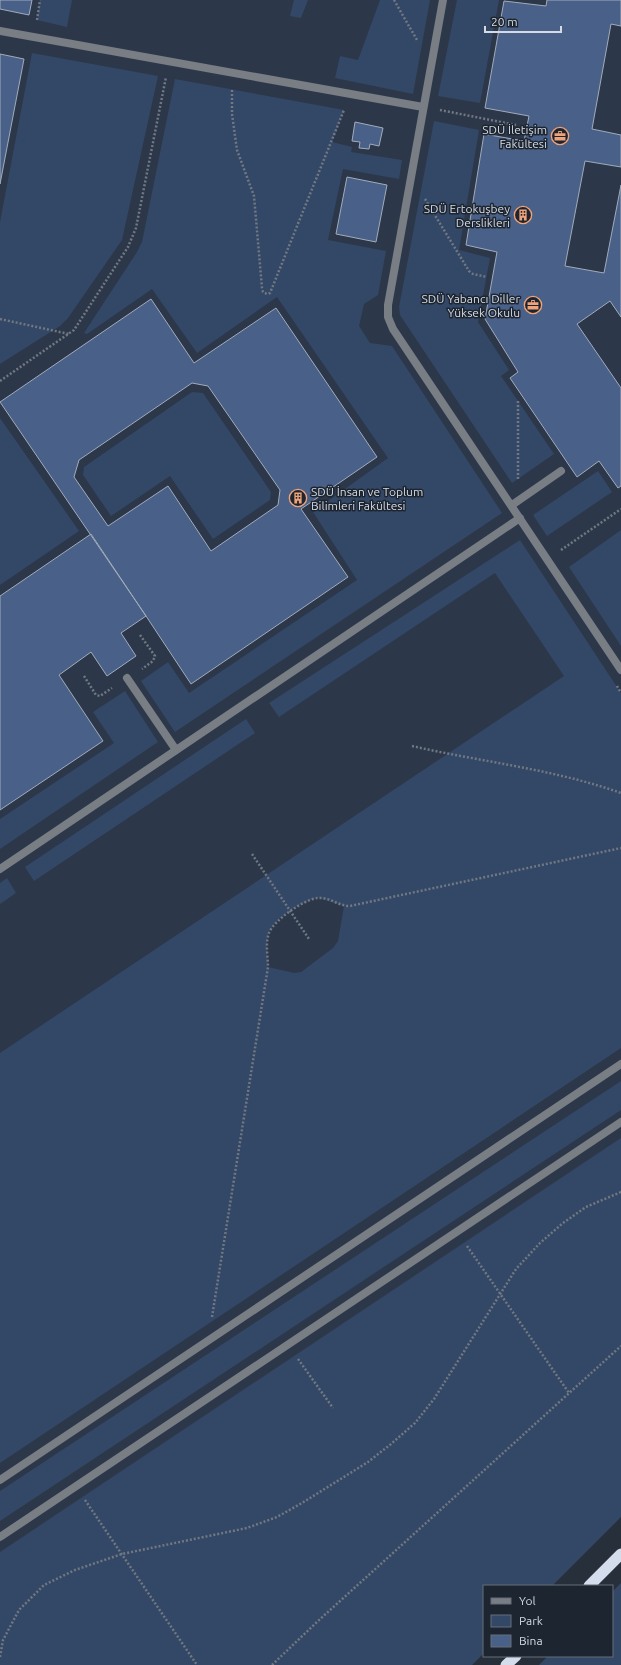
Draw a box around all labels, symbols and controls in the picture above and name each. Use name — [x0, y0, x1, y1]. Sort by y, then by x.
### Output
scale bar — [485, 8, 561, 34]
text: 20 m — [491, 15, 518, 28]
place label: SDÜ İletişim Fakültesi — [482, 123, 547, 150]
office icon: SDÜ İletişim Fakültesi — [550, 126, 570, 146]
place label: SDÜ Ertokuşbey Derslikleri — [424, 202, 510, 229]
building icon: SDÜ Ertokuşbey Derslikleri — [513, 205, 533, 225]
place label: SDÜ Yabancı Diller Yüksek Okulu — [421, 292, 520, 319]
office icon: SDÜ Yabancı Diller Yüksek Okulu — [523, 295, 543, 315]
place label: SDÜ İnsan ve Toplum Bilimleri Fakültesi — [311, 485, 423, 512]
building icon: SDÜ İnsan ve Toplum Bilimleri Fakültesi — [288, 488, 308, 508]
legend — [483, 1585, 613, 1657]
text: Yol — [519, 1594, 536, 1607]
text: Park — [519, 1614, 543, 1627]
text: Bina — [519, 1634, 543, 1647]

